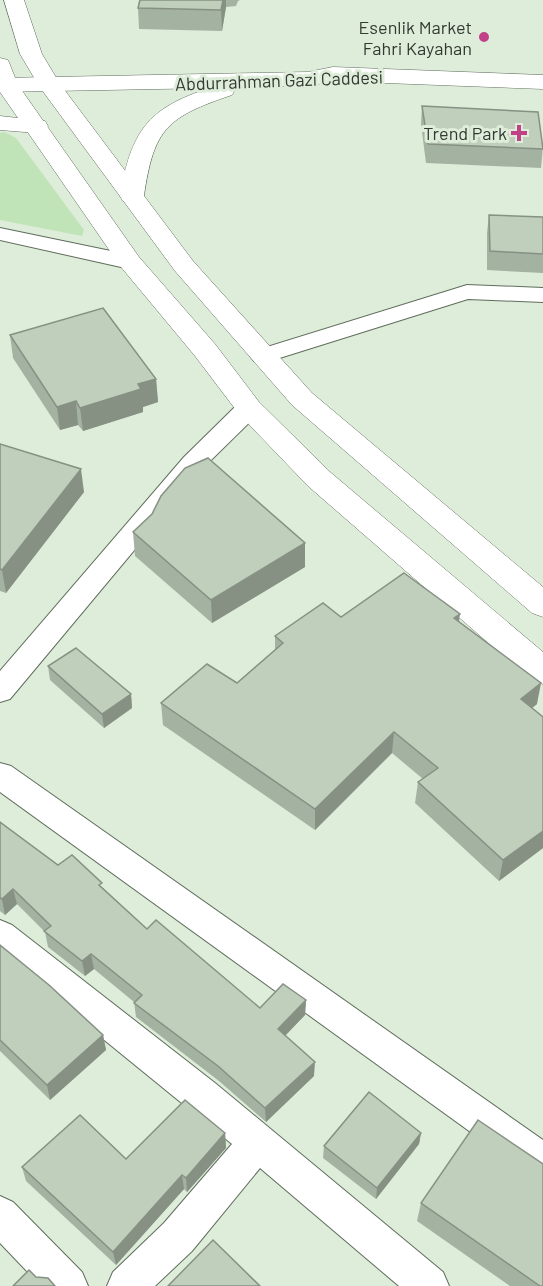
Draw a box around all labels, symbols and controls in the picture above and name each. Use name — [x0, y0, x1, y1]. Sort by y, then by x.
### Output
place label: Esenlik Market Fahri Kayahan — [358, 16, 472, 59]
marker: Esenlik Market Fahri Kayahan — [477, 30, 491, 44]
street label: Abdurrahman Gazi Caddesi — [175, 65, 383, 95]
place label: Trend Park — [423, 122, 507, 144]
marker: Trend Park — [512, 126, 526, 140]

